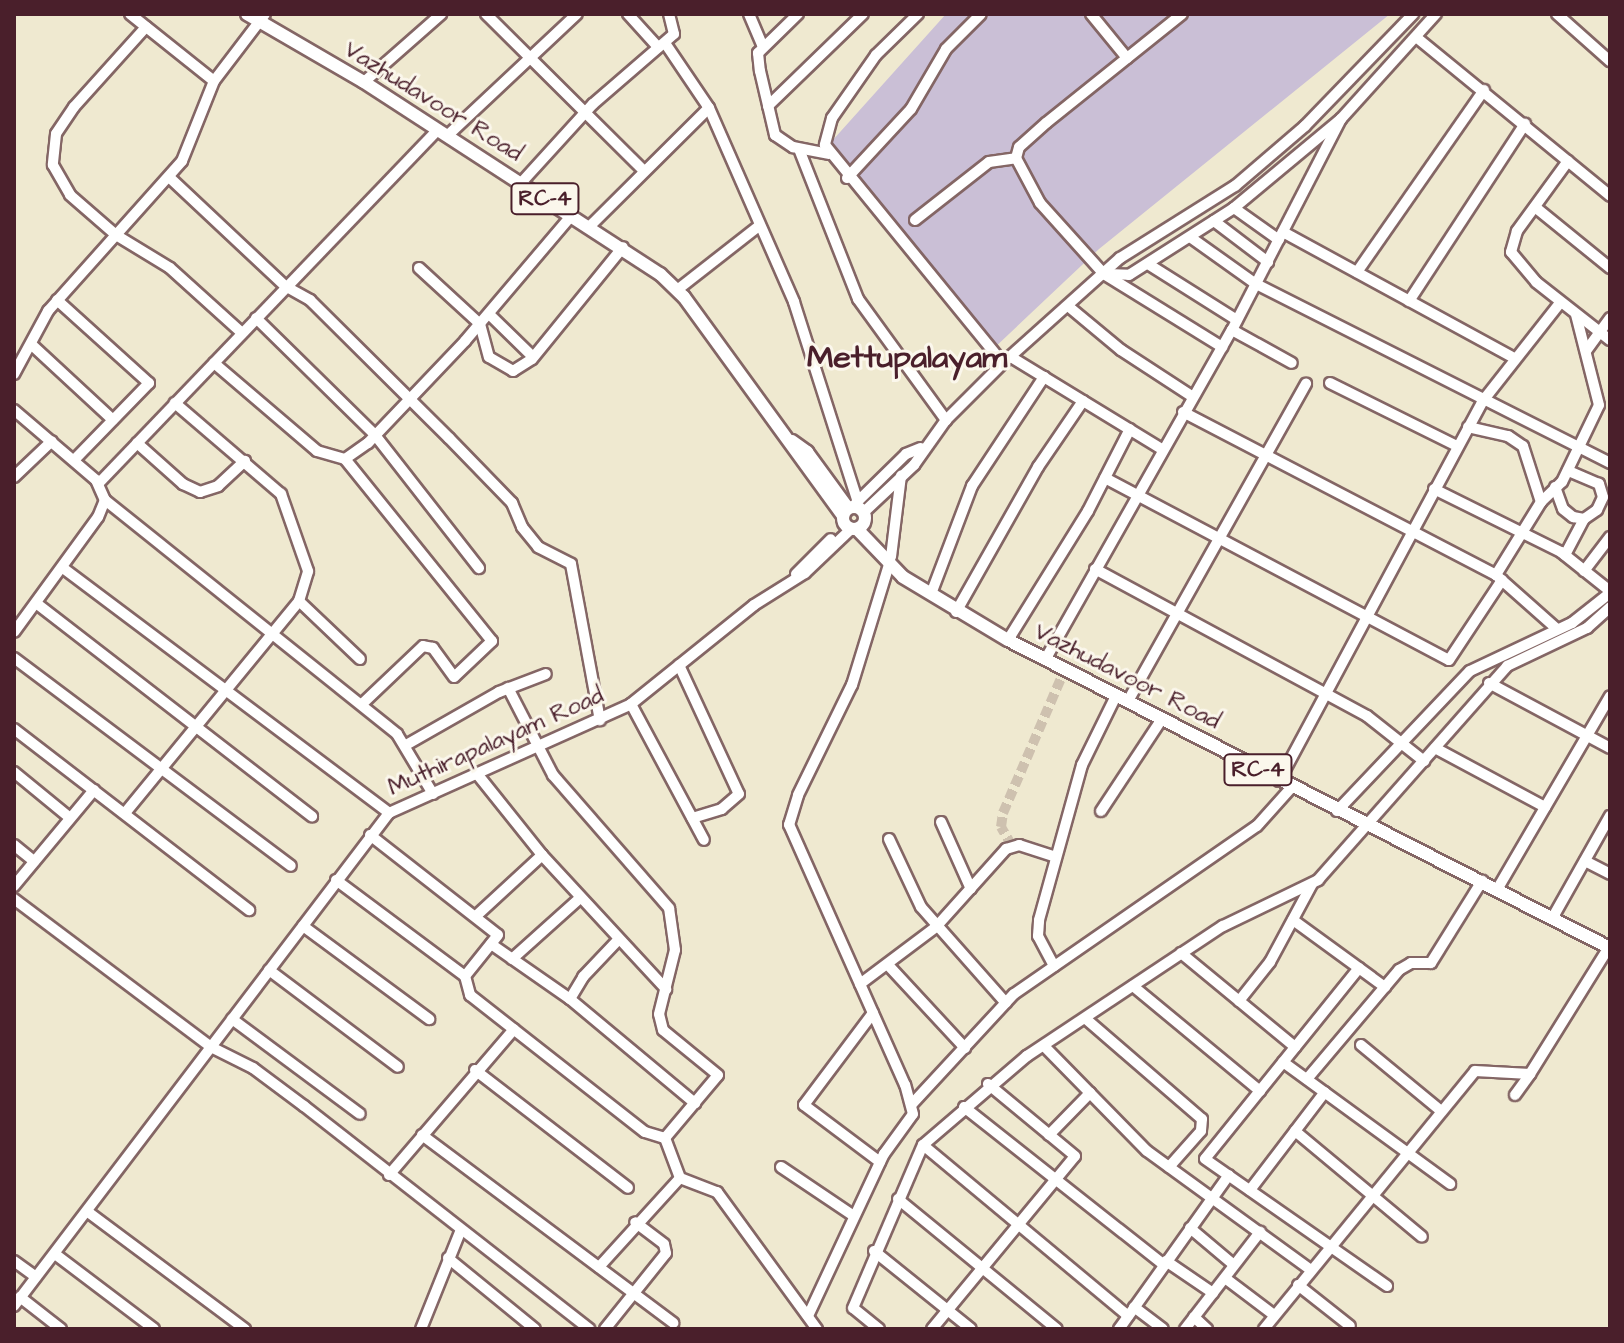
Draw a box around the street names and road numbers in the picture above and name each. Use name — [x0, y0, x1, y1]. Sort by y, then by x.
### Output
street label: Vazhudavoor Road — [338, 35, 528, 169]
road number: RC-4 — [509, 181, 581, 217]
street label: Vazhudavoor Road — [1029, 618, 1225, 736]
street label: Muthirapalayam Road — [384, 681, 608, 803]
road number: RC-4 — [1222, 752, 1294, 788]

